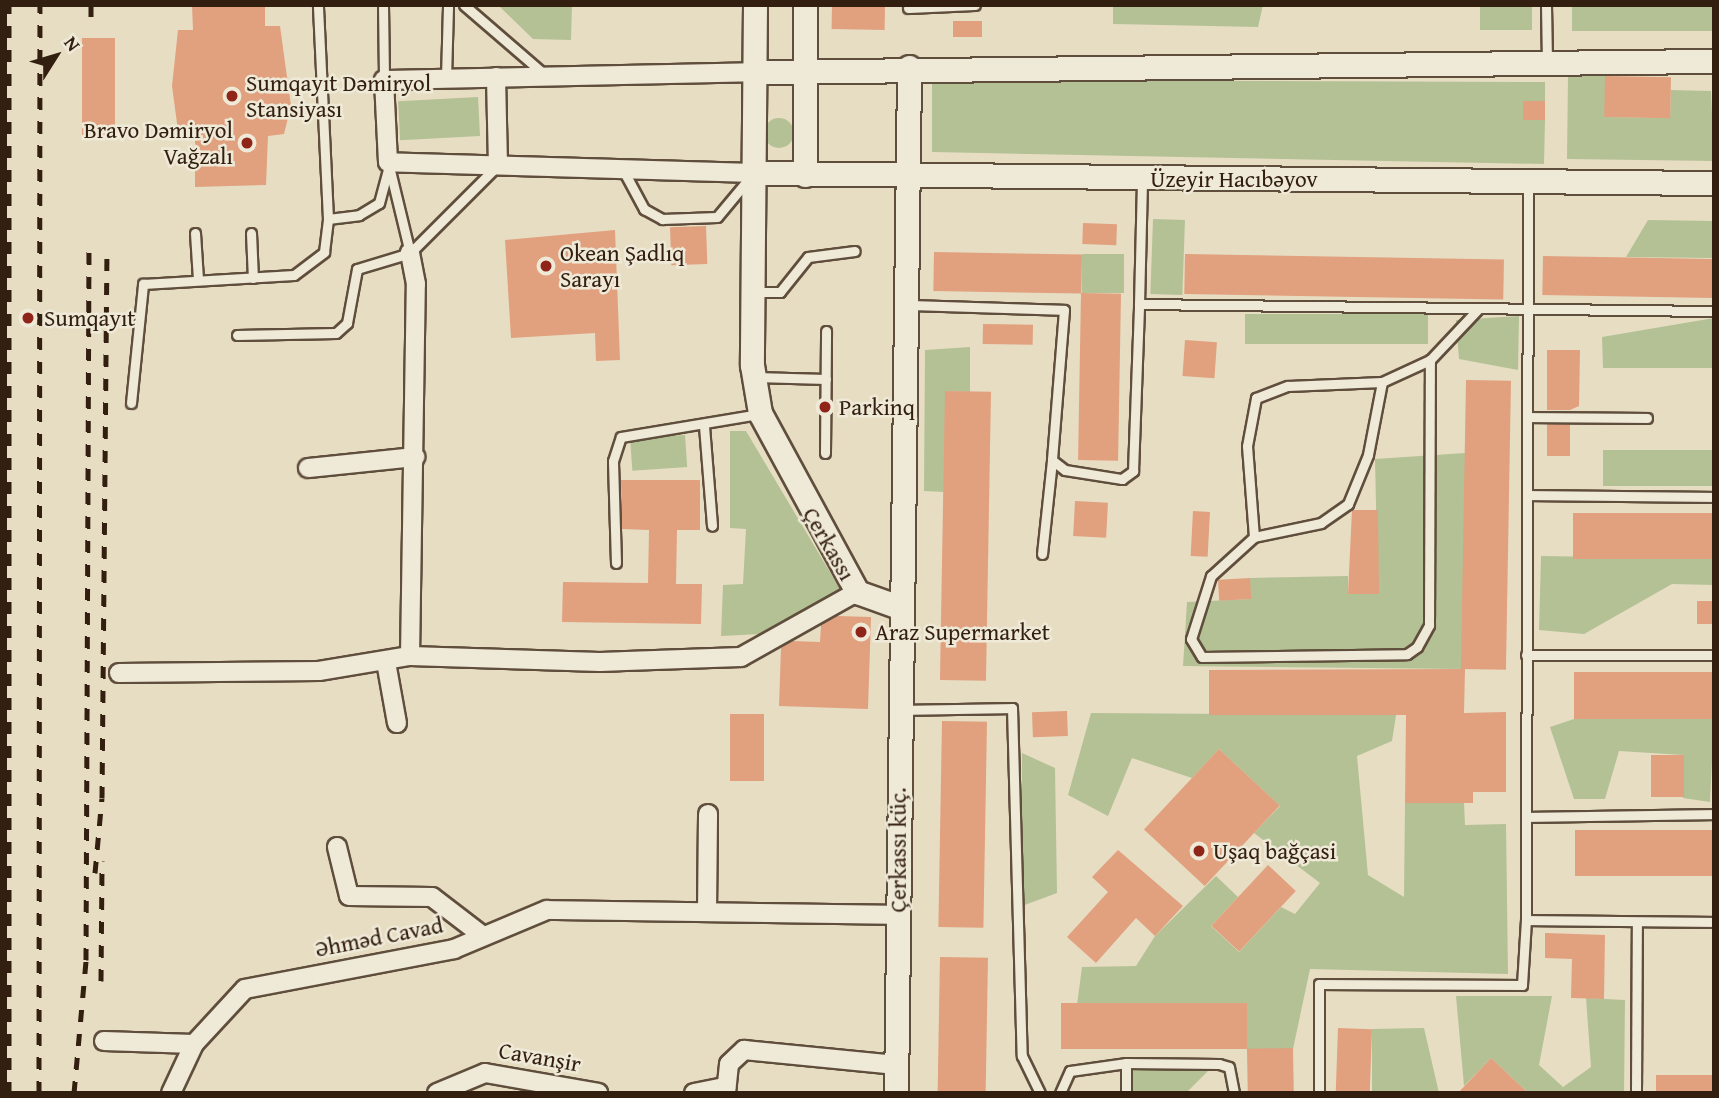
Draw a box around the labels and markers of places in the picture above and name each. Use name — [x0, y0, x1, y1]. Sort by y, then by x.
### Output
place label: Sumqayıt Dəmiryol Stansiyası — [246, 69, 431, 123]
marker: Sumqayıt Dəmiryol Stansiyası — [224, 88, 240, 104]
place label: Bravo Dəmiryol Vağzalı — [84, 116, 233, 170]
marker: Bravo Dəmiryol Vağzalı — [239, 135, 255, 151]
place label: Okean Şadlıq Sarayı — [560, 239, 684, 293]
marker: Okean Şadlıq Sarayı — [538, 258, 554, 274]
place label: Sumqayıt — [44, 304, 135, 332]
marker: Sumqayıt — [18, 308, 38, 328]
place label: Parkinq — [839, 393, 915, 421]
marker: Parkinq — [817, 399, 833, 415]
place label: Araz Supermarket — [875, 618, 1050, 646]
marker: Araz Supermarket — [853, 624, 869, 640]
place label: Uşaq bağçasi — [1213, 837, 1336, 865]
marker: Uşaq bağçasi — [1191, 843, 1207, 859]

